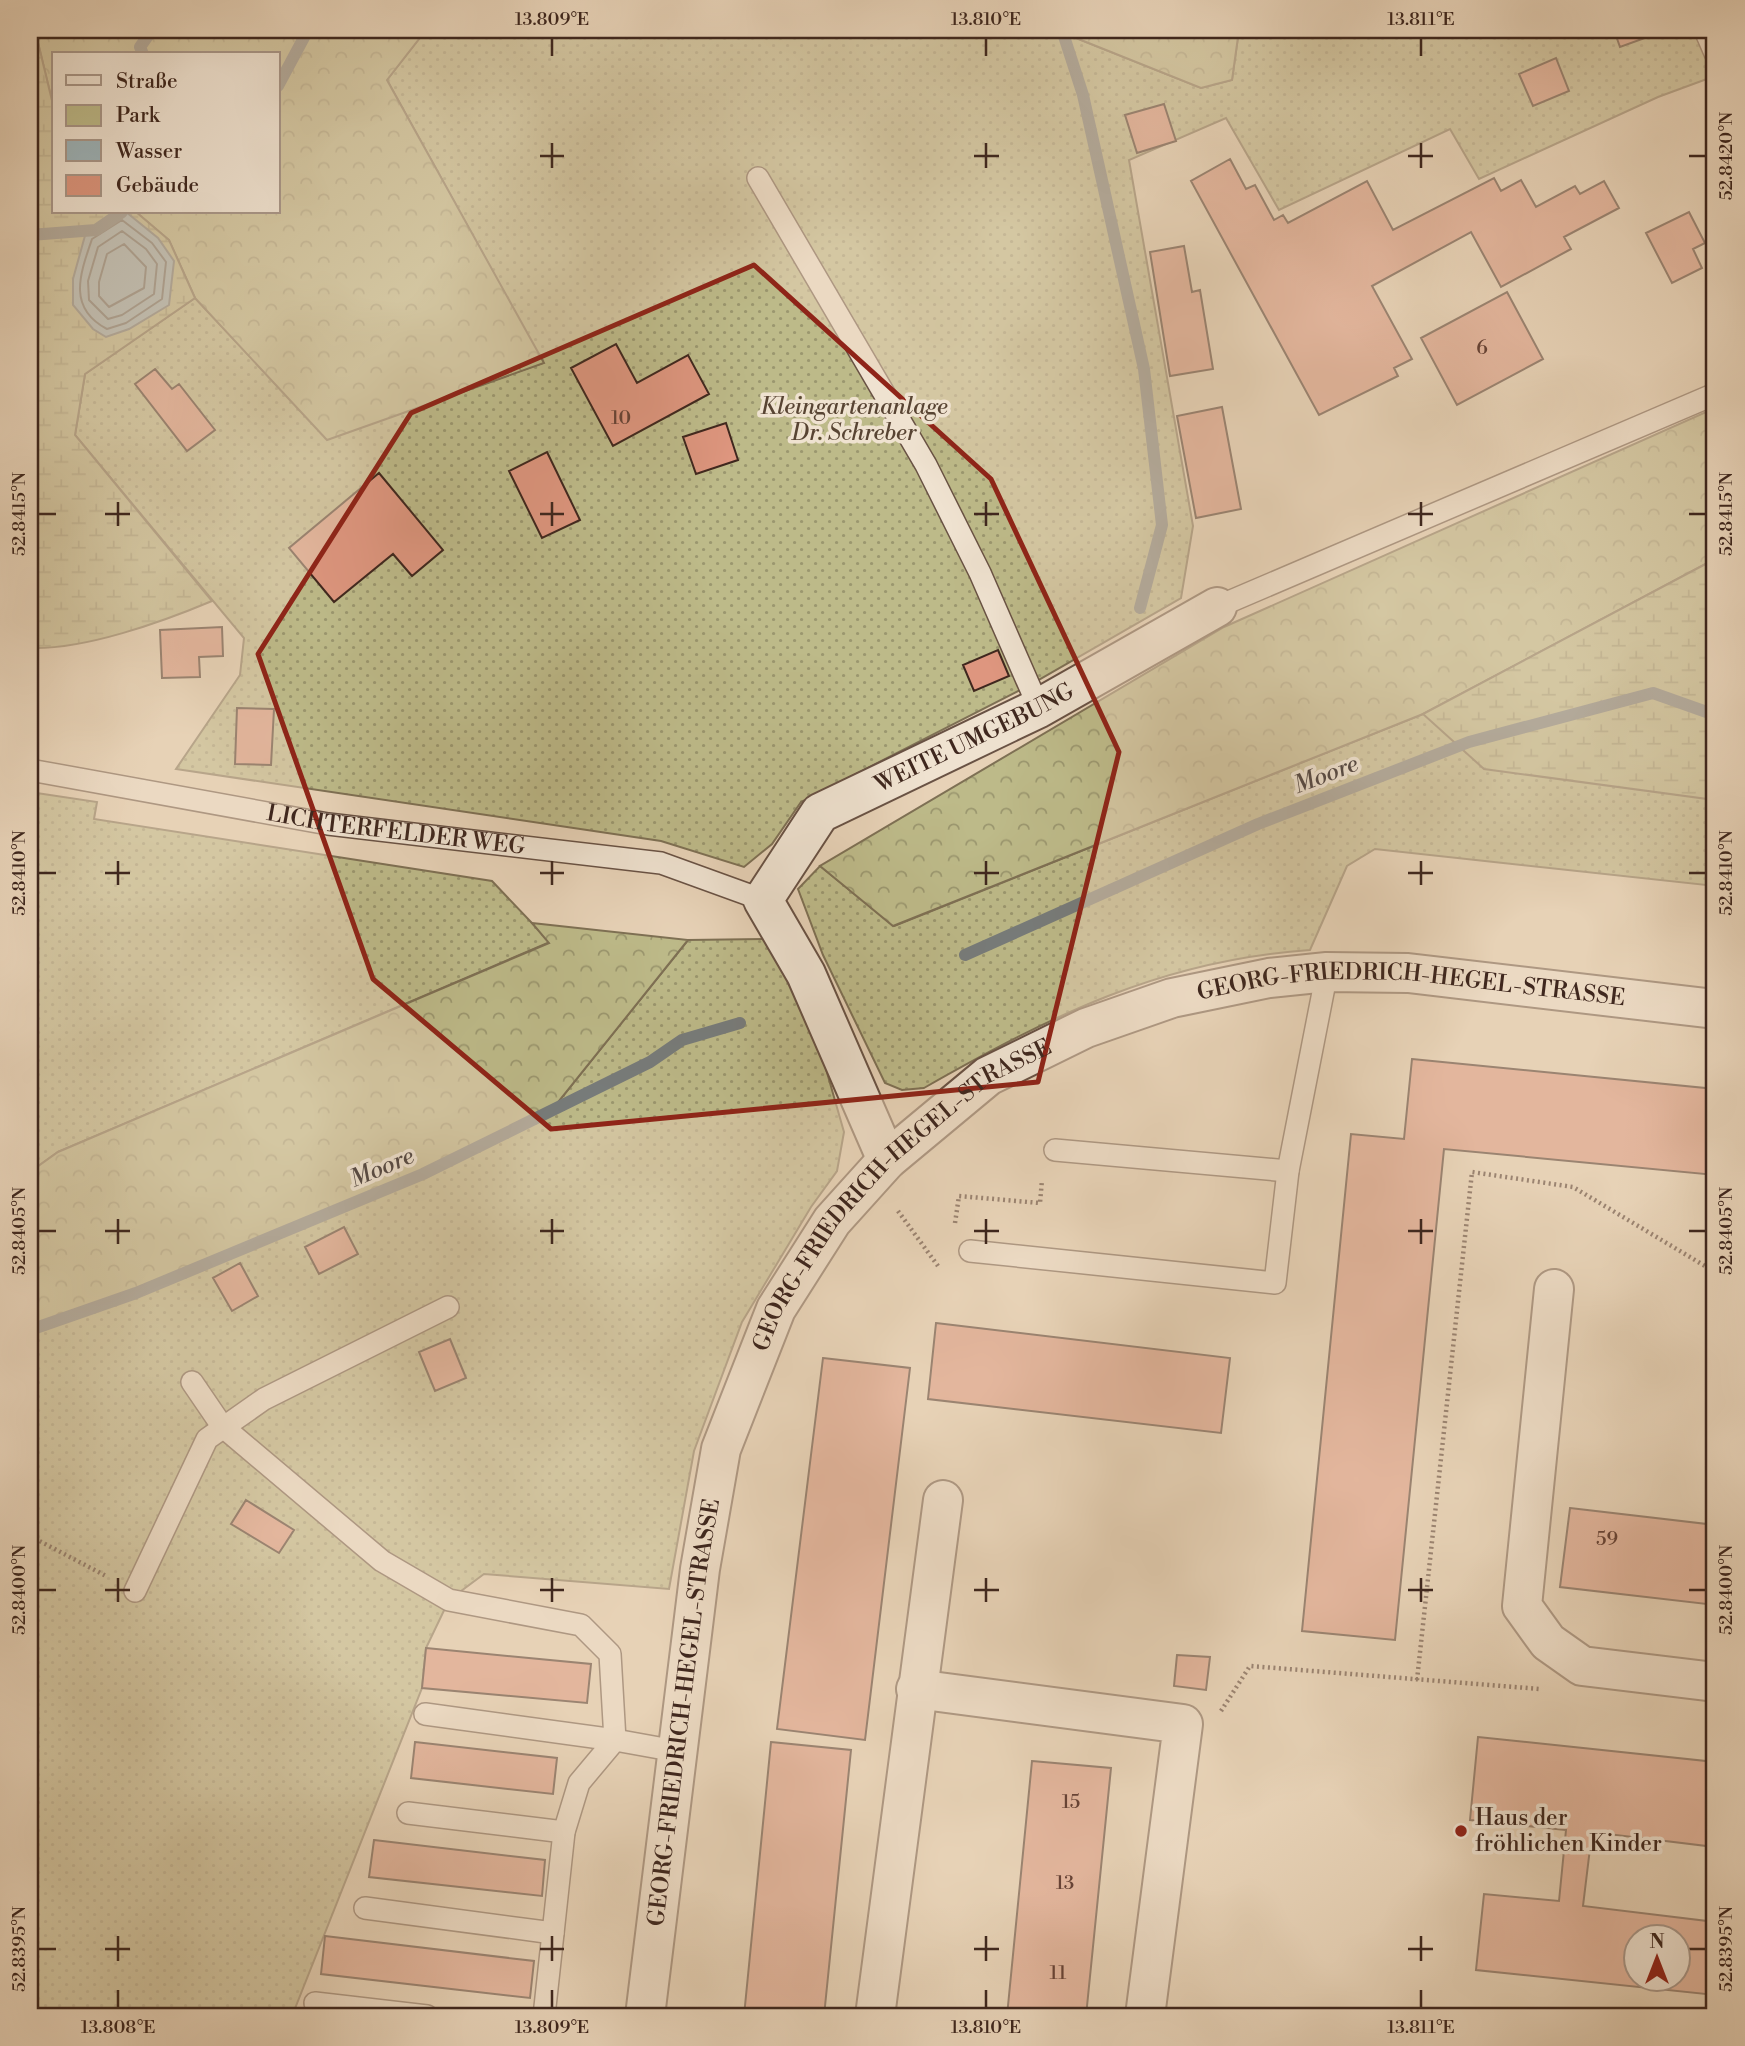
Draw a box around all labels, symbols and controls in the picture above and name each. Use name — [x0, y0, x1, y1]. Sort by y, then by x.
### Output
text: 13.809°E — [515, 8, 589, 31]
text: 13.810°E — [951, 8, 1021, 31]
text: 13.811°E — [1387, 8, 1455, 31]
legend — [52, 52, 280, 214]
text: Straße — [116, 69, 178, 95]
text: Park — [116, 103, 161, 129]
text: 52.8420°N — [1715, 111, 1738, 200]
text: Wasser — [115, 139, 182, 165]
text: Gebäude — [116, 173, 199, 199]
house number: 6 — [1476, 336, 1488, 360]
park label: Kleingartenanlage Dr. Schreber — [760, 393, 948, 447]
house number: 10 — [611, 406, 631, 430]
text: 52.8415°N — [8, 471, 31, 556]
text: 52.8415°N — [1715, 471, 1738, 556]
street label: WEITE UMGEBUNG — [869, 677, 1079, 799]
water label: Moore — [1289, 749, 1363, 801]
street label: LICHTERFELDER WEG — [264, 799, 527, 861]
text: 52.8410°N — [8, 830, 31, 916]
text: 52.8410°N — [1715, 830, 1738, 916]
street label: GEORG-FRIEDRICH-HEGEL-STRASSE — [1195, 958, 1627, 1012]
street label: GEORG-FRIEDRICH-HEGEL-STRASSE — [747, 1033, 1056, 1355]
water label: Moore — [345, 1141, 419, 1195]
text: 52.8405°N — [8, 1186, 31, 1275]
text: 52.8405°N — [1715, 1186, 1738, 1275]
street label: GEORG-FRIEDRICH-HEGEL-STRASSE — [642, 1497, 726, 1928]
house number: 59 — [1596, 1527, 1618, 1551]
text: 52.8400°N — [8, 1544, 31, 1635]
text: 52.8400°N — [1715, 1544, 1738, 1635]
house number: 15 — [1062, 1790, 1080, 1814]
place label: Haus der fröhlichen Kinder — [1475, 1804, 1662, 1858]
marker: Haus der fröhlichen Kinder — [1453, 1823, 1469, 1839]
house number: 13 — [1056, 1871, 1074, 1895]
text: 52.8395°N — [8, 1905, 31, 1992]
text: 52.8395°N — [1715, 1905, 1738, 1992]
north arrow — [1622, 1924, 1692, 1994]
text: N — [1649, 1930, 1665, 1954]
house number: 11 — [1050, 1961, 1067, 1985]
text: 13.808°E — [81, 2016, 155, 2039]
text: 13.809°E — [515, 2016, 589, 2039]
text: 13.810°E — [951, 2016, 1021, 2039]
text: 13.811°E — [1387, 2016, 1455, 2039]

